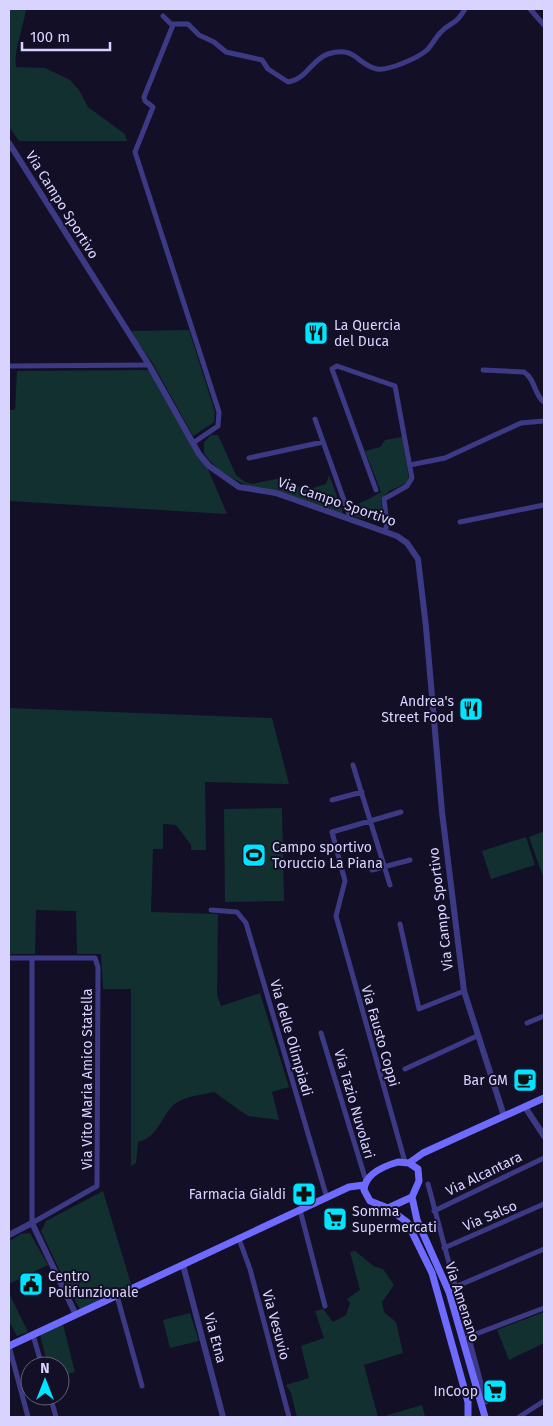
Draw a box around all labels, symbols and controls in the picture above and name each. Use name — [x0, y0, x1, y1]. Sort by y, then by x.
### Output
scale bar — [22, 20, 110, 52]
text: 100 m — [30, 28, 70, 46]
street label: Via Campo Sportivo — [22, 148, 102, 262]
place label: La Quercia del Duca — [334, 317, 401, 350]
restaurant icon: La Quercia del Duca — [303, 320, 329, 346]
street label: Via Campo Sportivo — [276, 474, 398, 530]
place label: Andrea's Street Food — [381, 693, 454, 726]
restaurant icon: Andrea's Street Food — [458, 696, 484, 722]
place label: Campo sportivo Toruccio La Piana — [272, 839, 383, 872]
sports icon: Campo sportivo Toruccio La Piana — [241, 842, 267, 868]
street label: Via Campo Sportivo — [425, 846, 457, 972]
street label: Via delle Olimpiadi — [266, 978, 316, 1098]
street label: Via Fausto Coppi — [357, 983, 403, 1089]
street label: Via Vito Maria Amico Statella — [79, 988, 96, 1170]
street label: Via Tazio Nuvolari — [330, 1047, 378, 1161]
cafe icon: Bar GM — [512, 1067, 538, 1093]
place label: Bar GM — [463, 1072, 508, 1089]
street label: Via Alcantara — [443, 1148, 525, 1200]
pharmacy icon: Farmacia Gialdi — [291, 1181, 317, 1207]
place label: Farmacia Gialdi — [189, 1186, 286, 1203]
street label: Via Salso — [460, 1197, 520, 1235]
place label: Somma Supermercati — [352, 1203, 437, 1236]
supermarket icon: Somma Supermercati — [322, 1206, 348, 1232]
street label: Via Amenano — [441, 1260, 483, 1344]
place label: Centro Polifunzionale — [48, 1268, 139, 1301]
public building icon: Centro Polifunzionale — [18, 1271, 44, 1297]
street label: Via Vesuvio — [258, 1288, 294, 1362]
street label: Via Etna — [200, 1311, 230, 1365]
north arrow — [20, 1356, 70, 1406]
text: N — [40, 1360, 50, 1377]
supermarket icon: InCoop — [482, 1378, 508, 1404]
place label: InCoop — [433, 1383, 478, 1400]

